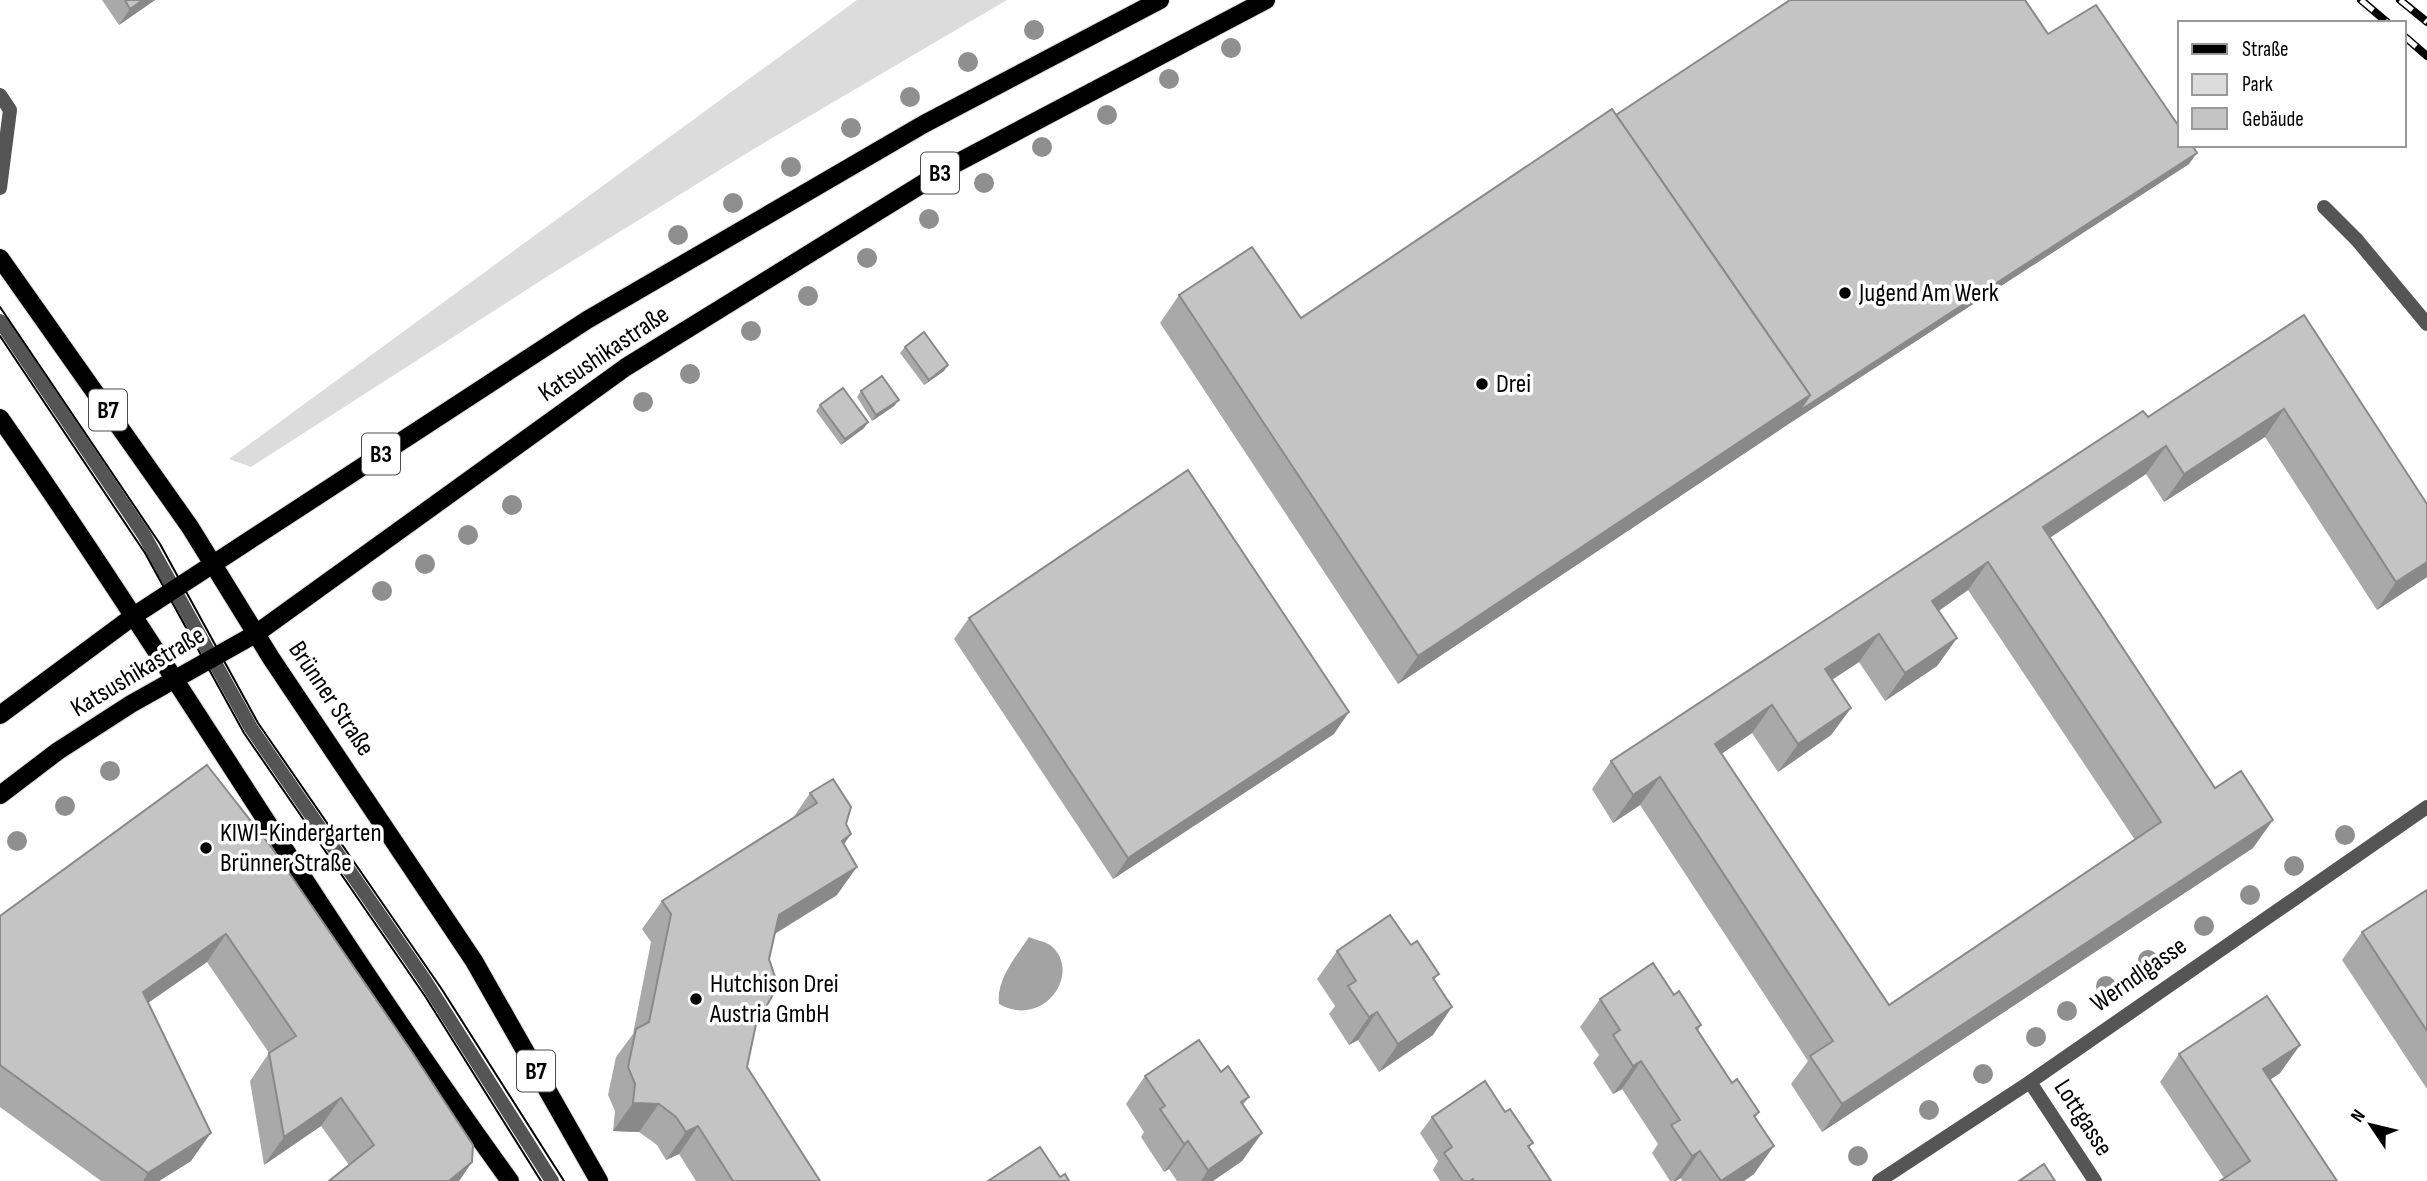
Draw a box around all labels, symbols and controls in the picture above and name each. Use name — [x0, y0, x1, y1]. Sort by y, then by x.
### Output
legend — [2178, 21, 2406, 147]
text: Straße — [2242, 37, 2288, 62]
text: Park — [2242, 72, 2273, 97]
text: Gebäude — [2242, 107, 2304, 132]
road number: B3 — [921, 153, 959, 194]
place label: Jugend Am Werk — [1858, 278, 1999, 309]
marker: Jugend Am Werk — [1837, 285, 1853, 301]
street label: Katsushikastraße — [533, 299, 675, 409]
place label: Drei — [1496, 369, 1531, 400]
marker: Drei — [1474, 376, 1490, 392]
road number: B7 — [89, 390, 127, 430]
road number: B3 — [362, 434, 400, 475]
street label: Katsushikastraße — [66, 620, 210, 724]
street label: Brünner Straße — [281, 636, 381, 762]
place label: KIWI-Kindergarten Brünner Straße — [220, 818, 382, 879]
marker: KIWI-Kindergarten Brünner Straße — [198, 840, 214, 856]
street label: Werndlgasse — [2085, 931, 2193, 1019]
place label: Hutchison Drei Austria GmbH — [709, 969, 839, 1030]
marker: Hutchison Drei Austria GmbH — [688, 991, 704, 1007]
road number: B7 — [517, 1050, 555, 1092]
street label: Lottgasse — [2047, 1074, 2119, 1162]
north arrow — [2336, 1090, 2406, 1160]
text: N — [2346, 1105, 2371, 1127]

